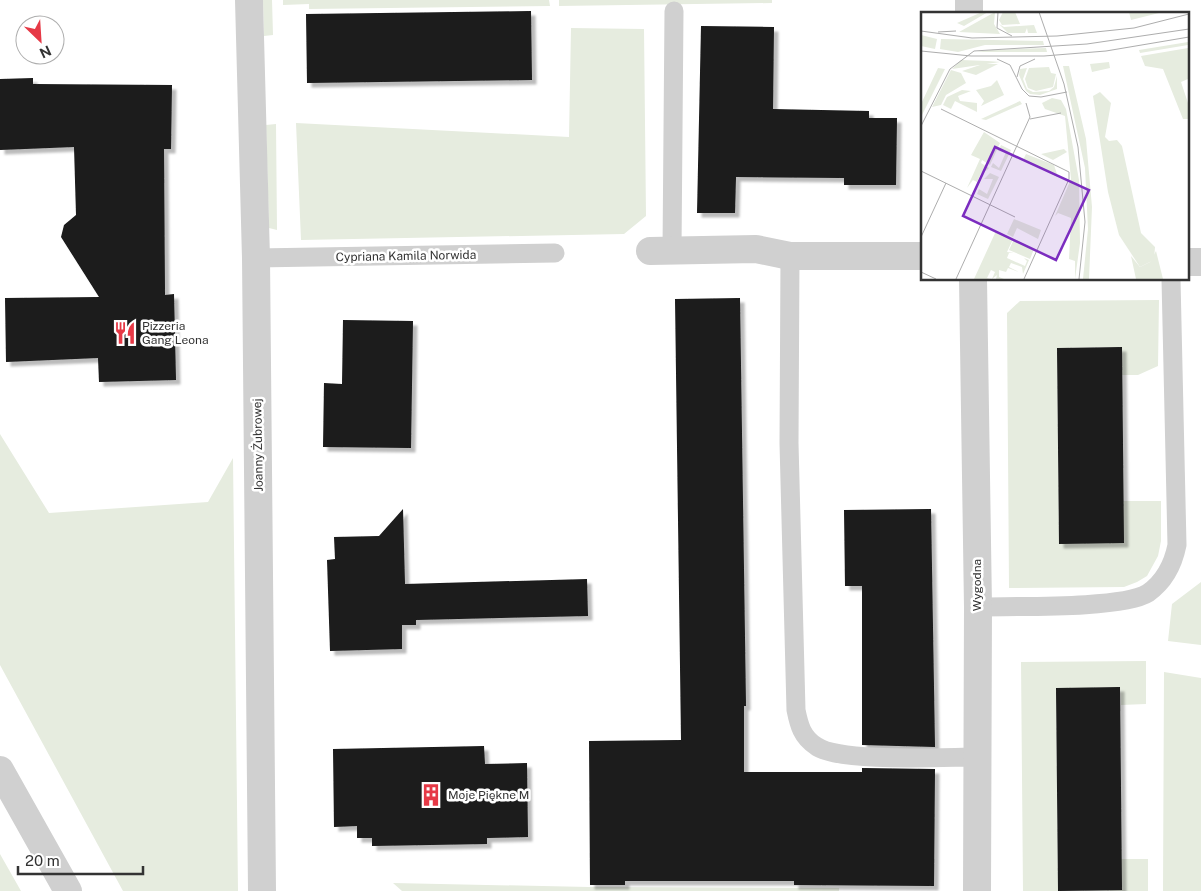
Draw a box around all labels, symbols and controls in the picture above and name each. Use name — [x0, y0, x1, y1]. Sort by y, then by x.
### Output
inset map — [921, 12, 1188, 280]
north arrow — [15, 15, 65, 65]
text: N — [37, 42, 54, 61]
street label: Cypriana Kamila Norwida — [336, 248, 476, 264]
place label: Pizzeria Gang Leona — [142, 319, 209, 347]
restaurant icon: Pizzeria Gang Leona — [112, 320, 138, 346]
street label: Joanny Żubrowej — [250, 398, 266, 492]
street label: Wygodna — [970, 559, 984, 611]
building icon: Moje Piękne M — [418, 782, 444, 808]
place label: Moje Piękne M — [448, 788, 529, 802]
scale bar — [18, 844, 142, 876]
text: 20 m — [25, 852, 60, 869]

